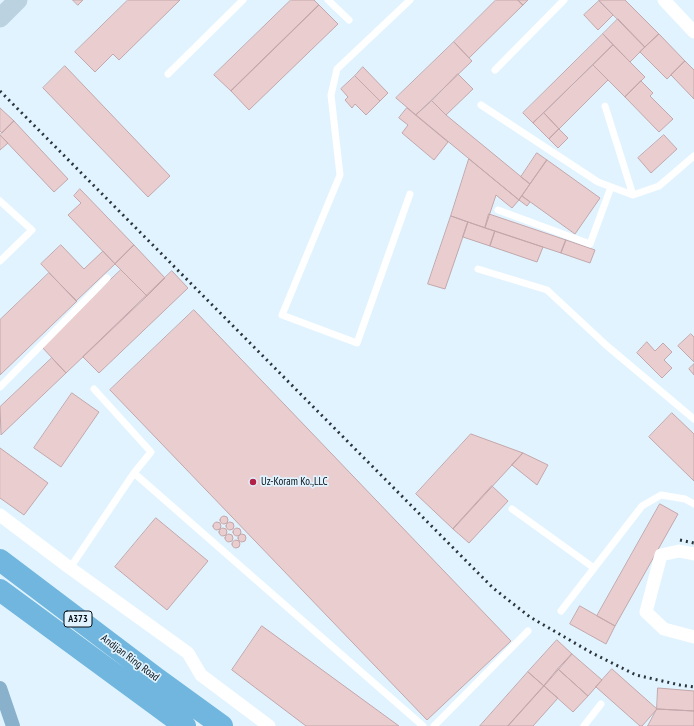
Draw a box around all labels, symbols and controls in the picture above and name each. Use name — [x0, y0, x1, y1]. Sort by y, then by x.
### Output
place label: Uz-Koram Ko.,LLC — [261, 475, 327, 489]
marker: Uz-Koram Ko.,LLC — [248, 477, 258, 487]
road number: A373 — [64, 611, 92, 627]
street label: Andijan Ring Road — [98, 632, 162, 684]

